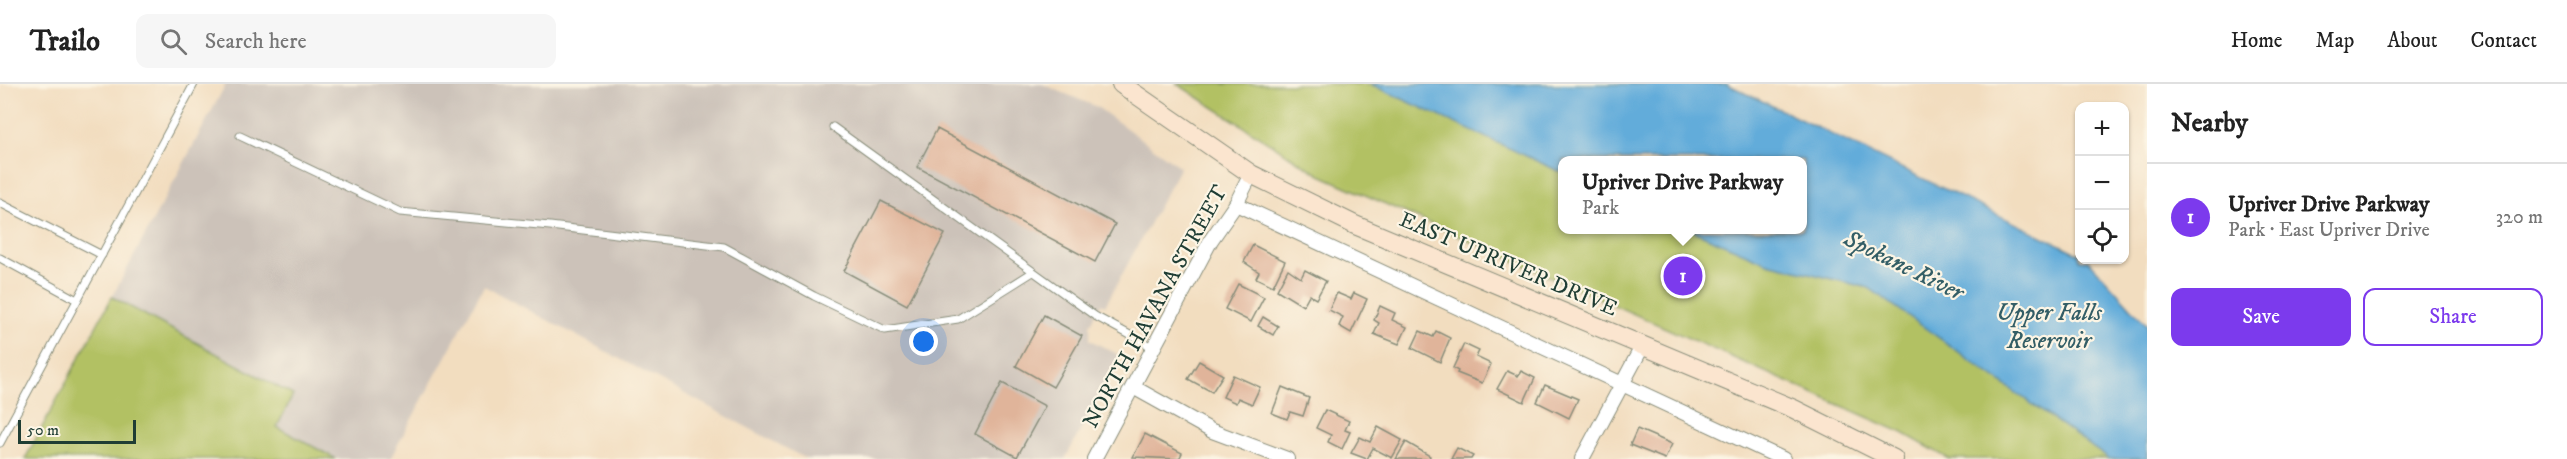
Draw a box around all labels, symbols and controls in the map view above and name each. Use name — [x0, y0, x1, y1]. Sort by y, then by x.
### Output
search box — [136, 14, 556, 68]
text: Trailo — [30, 24, 100, 59]
icon: search — [157, 25, 190, 58]
text: Search here — [205, 28, 307, 55]
text: Home — [2231, 28, 2283, 54]
text: Map — [2316, 28, 2354, 54]
text: About — [2387, 28, 2438, 54]
text: Contact — [2471, 28, 2537, 54]
map controls — [2075, 102, 2129, 264]
button: + — [2075, 102, 2129, 156]
text: Nearby — [2171, 107, 2248, 140]
popup — [1558, 156, 1807, 234]
button: − — [2075, 156, 2129, 210]
text: Upriver Drive Parkway — [1582, 169, 1783, 196]
street label: NORTH HAVANA STREET — [1077, 180, 1234, 433]
text: Upriver Drive Parkway — [2228, 191, 2430, 218]
text: Park — [1582, 196, 1619, 221]
text: 1 — [2187, 205, 2194, 230]
text: 320 m — [2496, 205, 2543, 230]
street label: EAST UPRIVER DRIVE — [1395, 206, 1621, 323]
button: locate — [2075, 210, 2129, 264]
text: Park · East Upriver Drive — [2228, 218, 2430, 243]
water label: Spokane River — [1838, 224, 1971, 309]
pin: 1 — [1664, 254, 1702, 298]
button: Save — [2171, 288, 2351, 346]
button: Share — [2363, 288, 2543, 346]
water label: Upper Falls Reservoir — [1996, 298, 2102, 356]
your location — [909, 327, 938, 356]
scale bar — [18, 417, 136, 444]
text: 50 m — [27, 420, 59, 440]

